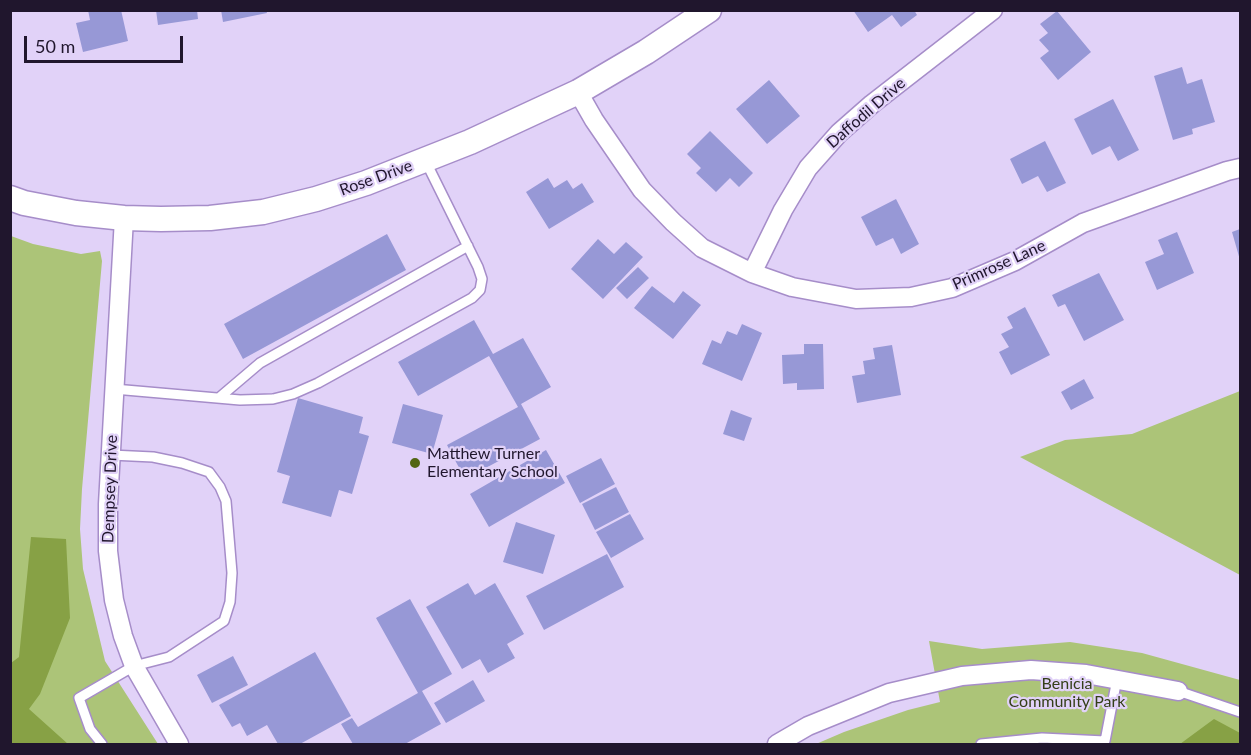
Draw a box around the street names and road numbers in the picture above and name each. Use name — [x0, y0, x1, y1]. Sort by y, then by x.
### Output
street label: Daffodil Drive — [823, 74, 909, 152]
street label: Rose Drive — [337, 156, 415, 200]
street label: Primrose Lane — [949, 236, 1049, 294]
street label: Dempsey Drive — [99, 435, 121, 543]

